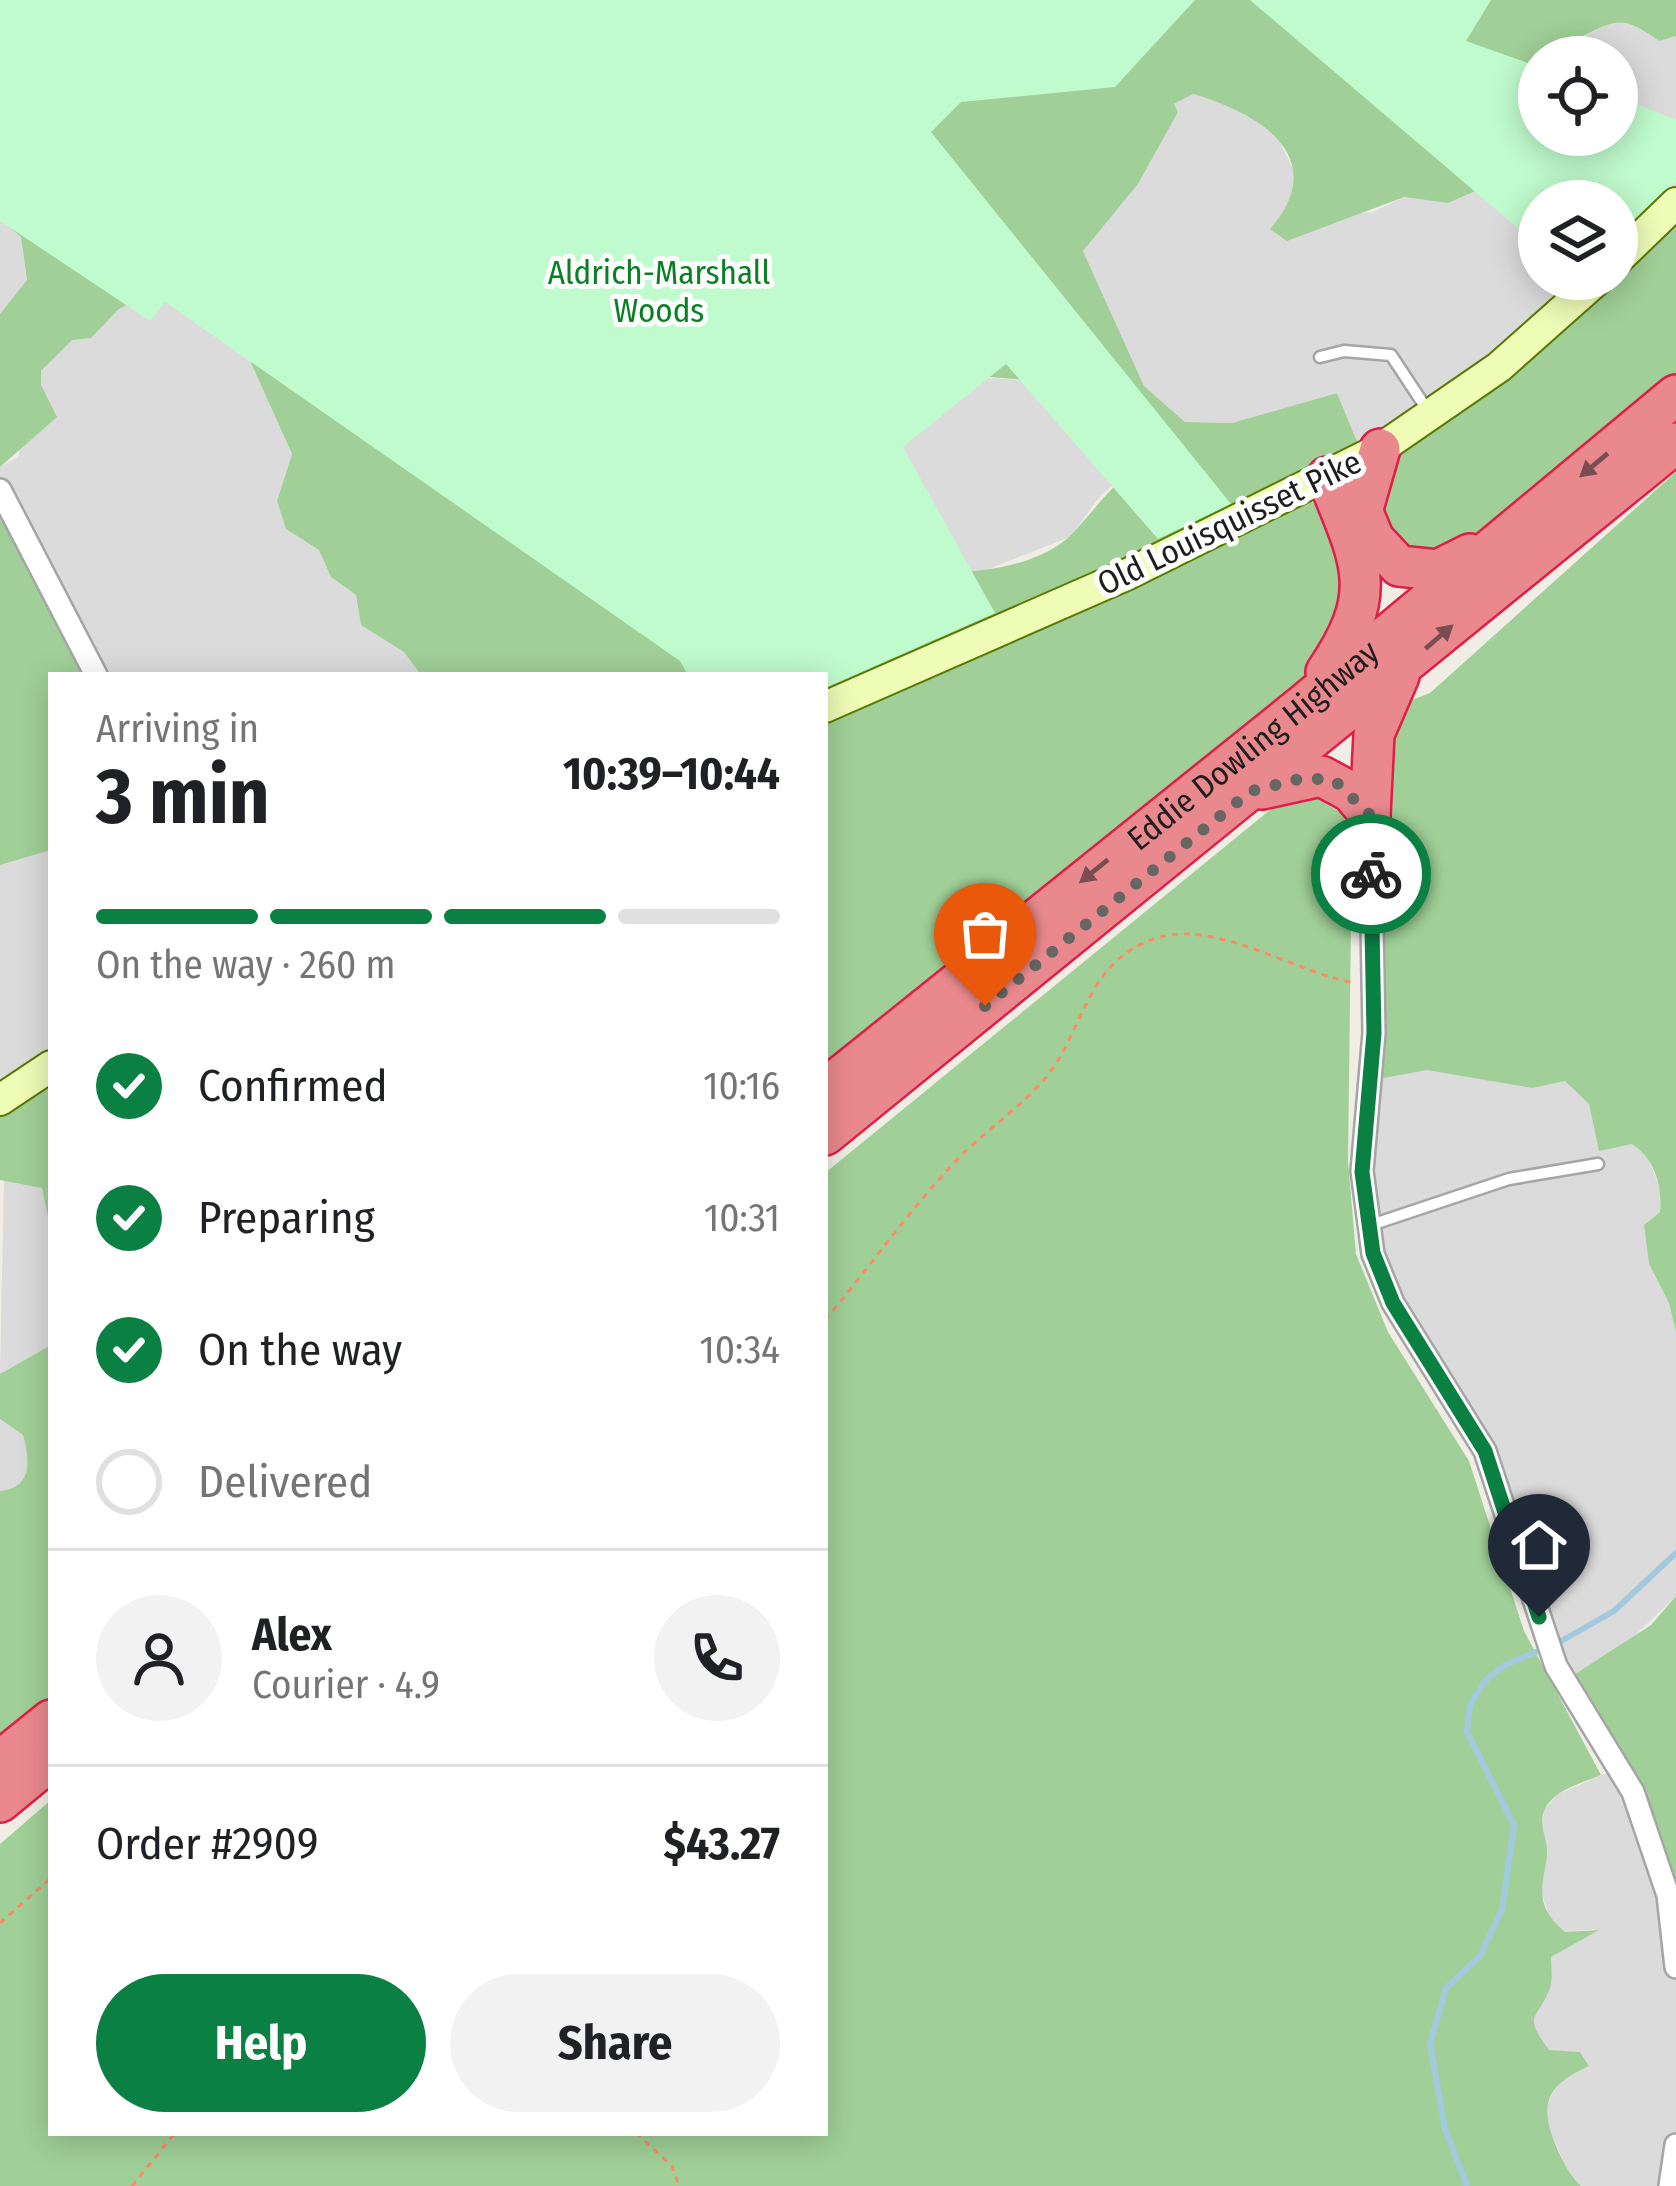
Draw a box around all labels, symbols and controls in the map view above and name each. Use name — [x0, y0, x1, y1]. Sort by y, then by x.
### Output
map controls — [1518, 36, 1638, 300]
button: locate — [1518, 36, 1638, 156]
button: layers — [1518, 180, 1638, 300]
park label: Aldrich-Marshall Woods — [548, 253, 771, 331]
street label: Old Louisquisset Pike — [1091, 442, 1368, 604]
one-way arrow — [1579, 451, 1609, 477]
one-way arrow — [1424, 624, 1454, 651]
street label: Eddie Dowling Highway — [1120, 632, 1387, 859]
text: Arriving in — [96, 706, 259, 752]
text: 10:39–10:44 — [563, 747, 780, 801]
text: 3 min — [96, 750, 270, 844]
courier — [1311, 814, 1431, 934]
icon: bike — [1338, 841, 1404, 907]
one-way arrow — [1079, 858, 1110, 883]
pin — [934, 883, 1036, 1006]
icon: bag — [952, 901, 1018, 967]
text: On the way · 260 m — [96, 942, 396, 988]
icon: check — [96, 1053, 162, 1119]
text: Confirmed — [198, 1059, 388, 1113]
text: 10:16 — [703, 1063, 780, 1109]
icon: check — [96, 1185, 162, 1251]
text: Preparing — [198, 1191, 375, 1245]
text: 10:31 — [704, 1195, 780, 1241]
icon: check — [96, 1317, 162, 1383]
text: On the way — [198, 1323, 402, 1377]
text: 10:34 — [700, 1327, 780, 1373]
text: Delivered — [198, 1455, 372, 1509]
pin — [1488, 1494, 1590, 1617]
icon: home — [1506, 1512, 1572, 1578]
button: person — [96, 1595, 222, 1721]
button: phone — [654, 1595, 780, 1721]
text: Alex — [252, 1608, 332, 1662]
text: Courier · 4.9 — [252, 1662, 440, 1708]
text: Order #2909 — [96, 1817, 319, 1871]
text: $43.27 — [664, 1817, 780, 1871]
button: Help — [96, 1974, 426, 2112]
button: Share — [450, 1974, 780, 2112]

